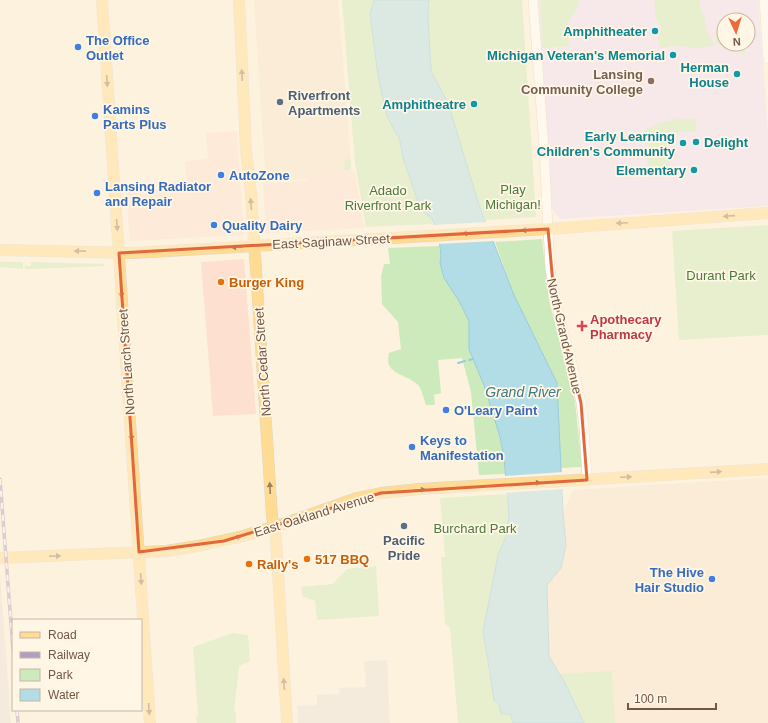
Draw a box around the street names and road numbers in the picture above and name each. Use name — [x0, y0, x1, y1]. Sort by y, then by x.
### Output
street label: East Saginaw Street — [272, 231, 391, 252]
street label: North Grand Avenue — [544, 277, 585, 395]
street label: North Cedar Street — [251, 307, 274, 417]
street label: North Larch Street — [115, 308, 138, 415]
street label: East Oakland Avenue — [252, 489, 376, 540]

